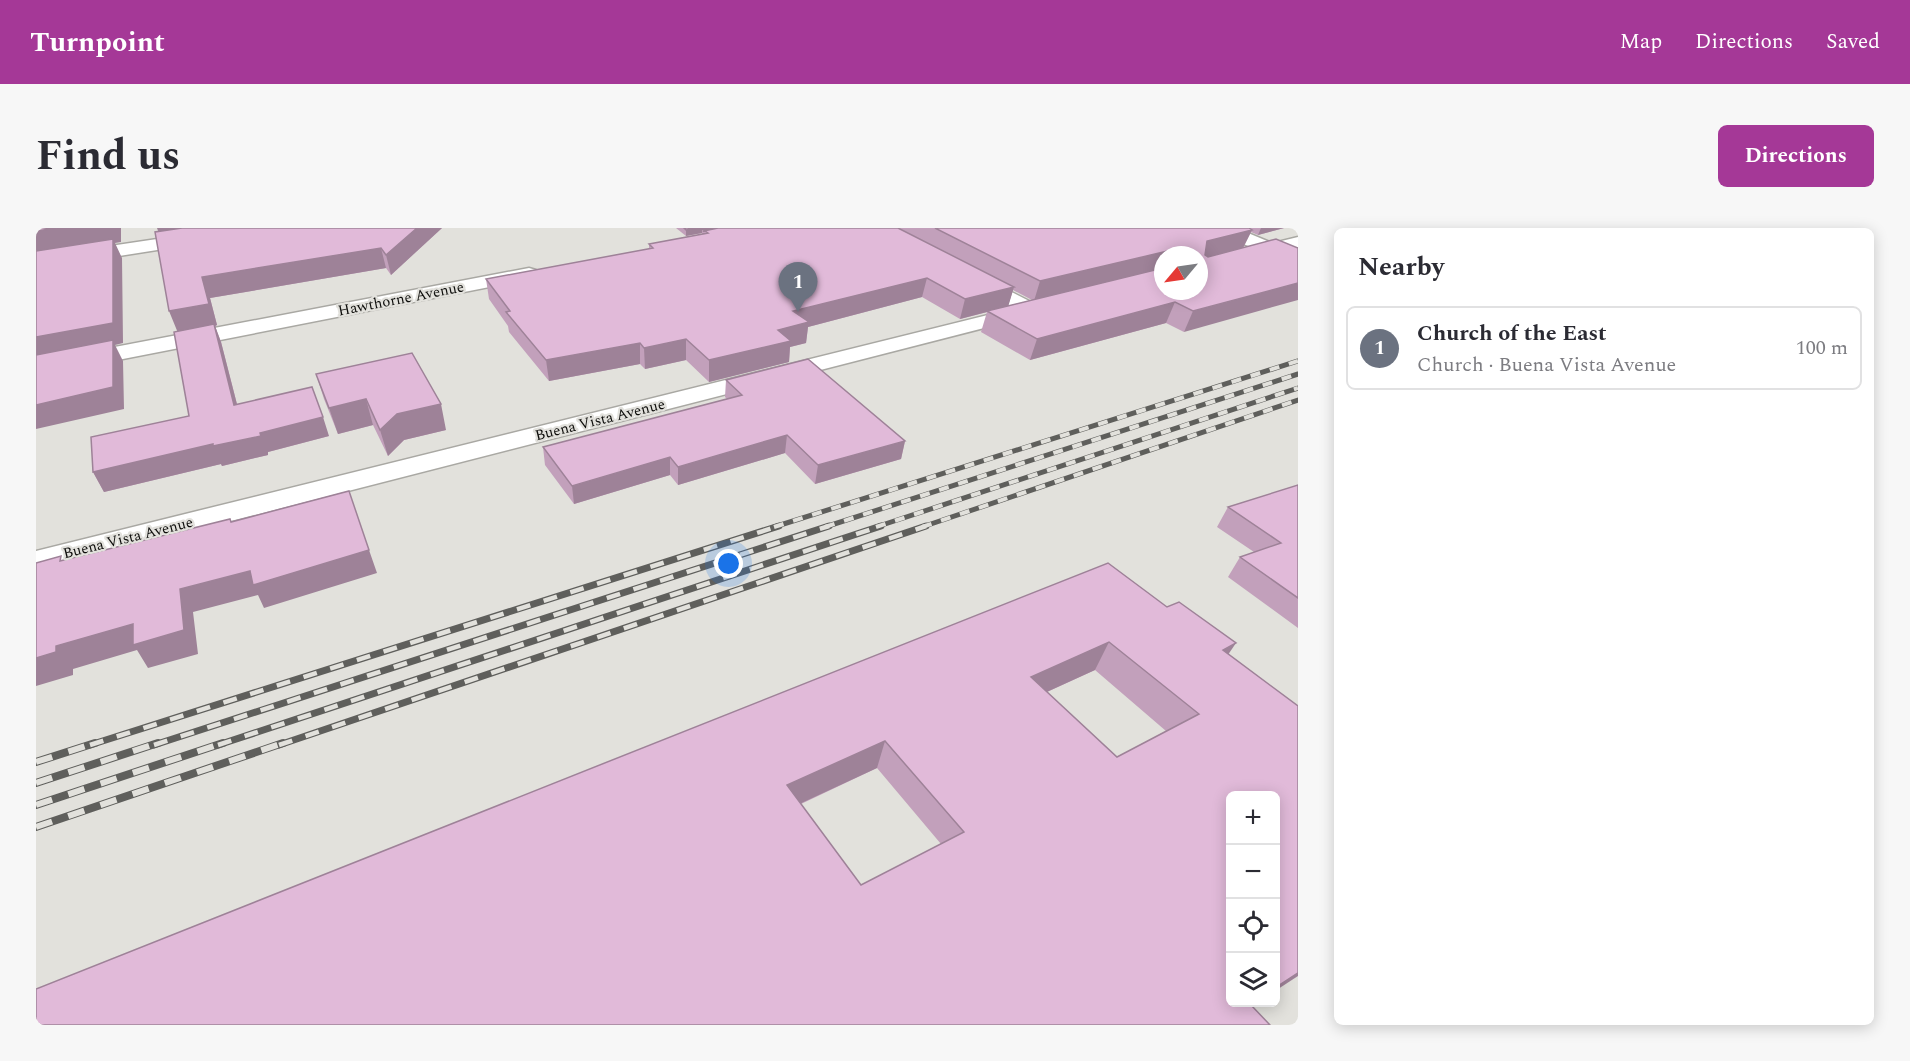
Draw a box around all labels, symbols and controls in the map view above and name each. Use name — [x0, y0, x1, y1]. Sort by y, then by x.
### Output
text: Turnpoint — [30, 21, 165, 64]
text: Map — [1620, 26, 1662, 58]
text: Directions — [1695, 26, 1793, 58]
text: Saved — [1826, 26, 1880, 58]
text: Find us — [36, 125, 180, 188]
button: Directions — [1718, 125, 1874, 187]
north arrow — [1154, 246, 1208, 300]
text: Nearby — [1358, 247, 1444, 287]
pin: 1 — [778, 262, 818, 312]
street label: Hawthorne Avenue — [336, 275, 466, 323]
text: Church of the East — [1417, 317, 1607, 350]
text: 1 — [1374, 333, 1385, 363]
text: 100 m — [1796, 333, 1848, 363]
text: Church · Buena Vista Avenue — [1417, 350, 1676, 380]
street label: Buena Vista Avenue — [533, 393, 667, 447]
street label: Buena Vista Avenue — [61, 511, 195, 565]
your location — [714, 549, 743, 578]
map controls — [1226, 791, 1280, 1007]
button: + — [1226, 791, 1280, 845]
button: − — [1226, 845, 1280, 899]
button: locate — [1226, 899, 1280, 953]
button: layers — [1226, 953, 1280, 1007]

